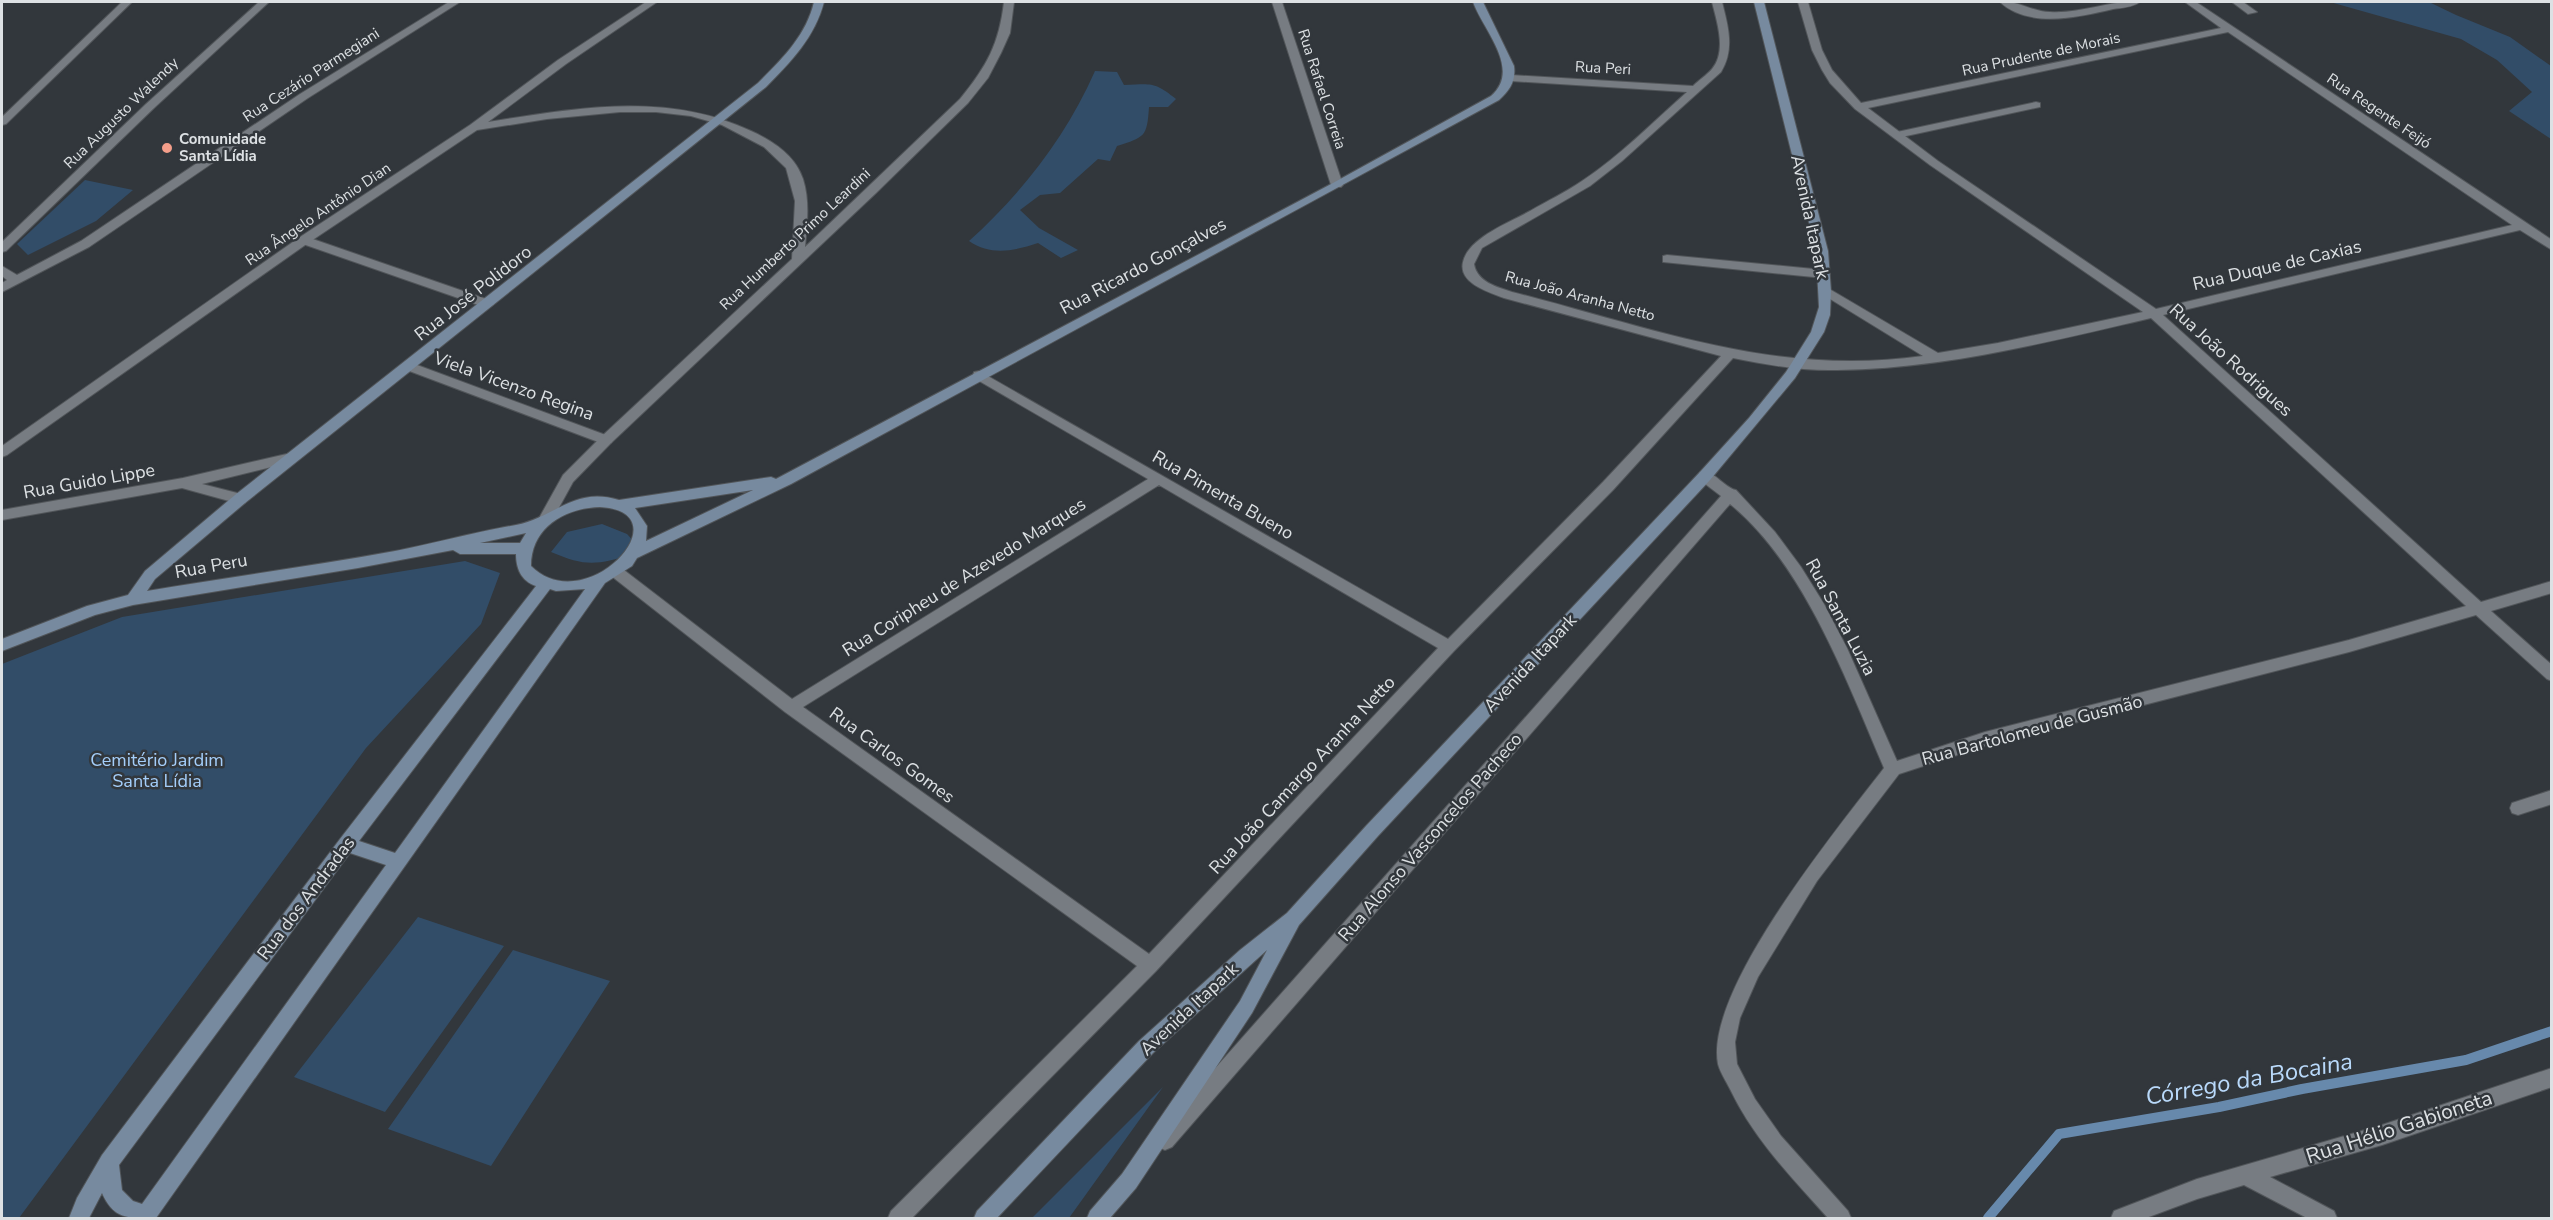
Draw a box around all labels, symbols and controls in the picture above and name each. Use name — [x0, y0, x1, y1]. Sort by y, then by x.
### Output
street label: Rua Cezário Parmegiani — [239, 23, 383, 127]
street label: Rua Rafael Correia — [1293, 26, 1351, 152]
street label: Rua Prudente de Morais — [1960, 27, 2122, 81]
street label: Rua Augusto Walendy — [59, 53, 183, 173]
street label: Rua Peri — [1574, 57, 1632, 79]
street label: Rua Regente Feijó — [2323, 69, 2435, 153]
place label: Comunidade Santa Lídia — [179, 129, 266, 166]
marker: Comunidade Santa Lídia — [160, 141, 174, 155]
street label: Avenida Itapark — [1785, 153, 1835, 282]
street label: Rua Ângelo Antônio Dian — [241, 158, 395, 270]
street label: Rua Humberto Primo Leardini — [715, 164, 875, 314]
street label: Rua Ricardo Gonçalves — [1056, 212, 1230, 320]
street label: Rua Duque de Caxias — [2190, 234, 2364, 296]
street label: Rua José Polidoro — [410, 240, 536, 346]
street label: Rua João Aranha Netto — [1503, 266, 1657, 326]
street label: Rua João Rodrigues — [2164, 298, 2298, 422]
street label: Viela Vicenzo Regina — [430, 346, 597, 426]
street label: Rua Pimenta Bueno — [1148, 445, 1298, 545]
street label: Rua Guido Lippe — [21, 458, 157, 504]
street label: Rua Coripheu de Azevedo Marques — [838, 492, 1090, 662]
street label: Rua Peru — [173, 548, 249, 584]
street label: Rua Santa Luzia — [1800, 554, 1882, 680]
street label: Avenida Itapark — [1478, 608, 1583, 717]
street label: Rua João Camargo Aranha Netto — [1204, 671, 1400, 879]
street label: Rua Bartolomeu de Gusmão — [1919, 689, 2145, 771]
street label: Rua Carlos Gomes — [825, 701, 959, 809]
street label: Rua Alonso Vasconcelos Pacheco — [1333, 728, 1527, 946]
park label: Cemitério Jardim Santa Lídia — [90, 748, 224, 793]
street label: Rua dos Andradas — [252, 831, 360, 965]
street label: Avenida Itapark — [1135, 956, 1244, 1061]
water label: Córrego da Bocaina — [2143, 1045, 2355, 1113]
street label: Rua Hélio Gabioneta — [2302, 1084, 2496, 1170]

